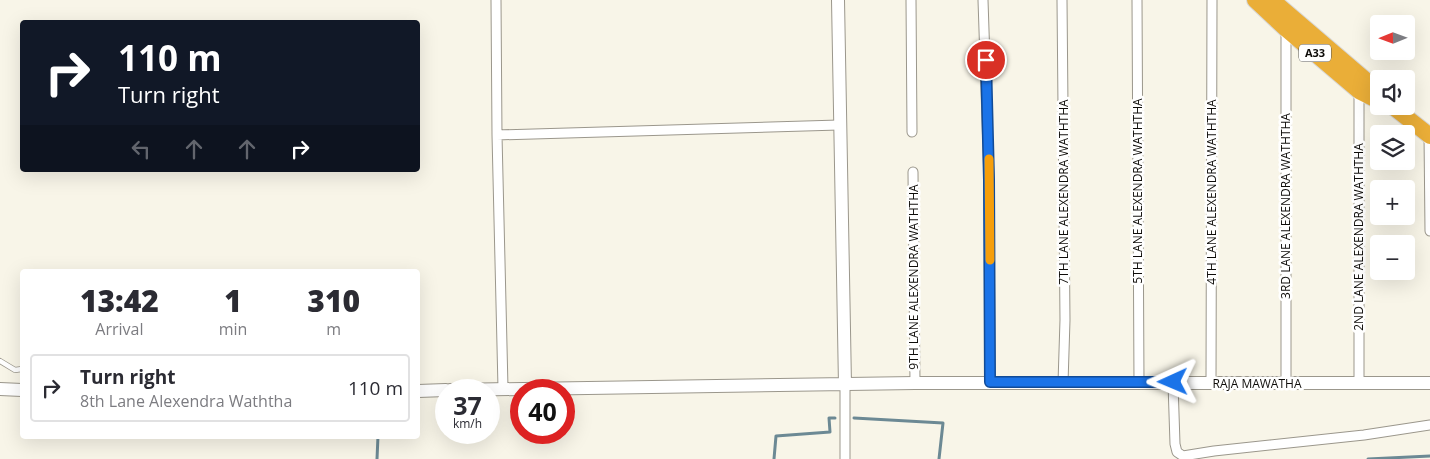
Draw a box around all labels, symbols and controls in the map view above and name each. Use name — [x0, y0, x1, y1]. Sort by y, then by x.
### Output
north arrow — [1370, 15, 1415, 60]
map controls — [1370, 15, 1415, 280]
text: 110 m — [118, 34, 222, 81]
pin — [965, 39, 1007, 81]
icon: right — [35, 40, 100, 105]
road number: A33 — [1299, 44, 1331, 62]
icon: arrive — [972, 46, 1000, 74]
button: sound — [1370, 70, 1415, 115]
text: Turn right — [118, 79, 220, 109]
street label: 5TH LANE ALEXENDRA WATHTHA — [1129, 98, 1146, 284]
street label: 7TH LANE ALEXENDRA WATHTHA — [1055, 99, 1072, 285]
street label: 4TH LANE ALEXENDRA WATHTHA — [1203, 99, 1220, 285]
street label: 3RD LANE ALEXENDRA WATHTHA — [1277, 113, 1294, 299]
button: layers — [1370, 125, 1415, 170]
icon: left — [127, 135, 155, 163]
icon: ahead — [180, 135, 208, 163]
icon: ahead — [233, 135, 261, 163]
icon: right — [286, 135, 314, 163]
street label: 2ND LANE ALEXENDRA WATHTHA — [1350, 143, 1367, 331]
button: + — [1370, 180, 1415, 225]
street label: 9TH LANE ALEXENDRA WATHTHA — [905, 184, 922, 370]
button: − — [1370, 235, 1415, 280]
text: 13:42 — [80, 280, 159, 321]
text: 1 — [224, 280, 242, 321]
text: 310 — [307, 280, 360, 321]
text: Arrival — [95, 318, 143, 340]
text: min — [219, 318, 247, 340]
text: m — [326, 318, 341, 340]
position arrow — [1146, 355, 1198, 407]
text: Turn right — [80, 364, 175, 390]
icon: right — [37, 374, 65, 402]
text: 110 m — [348, 375, 403, 401]
street label: RAJA MAWATHA — [1212, 375, 1302, 392]
speed limit sign: 40 — [510, 379, 575, 444]
text: 37 — [453, 388, 482, 422]
text: 8th Lane Alexendra Waththa — [80, 390, 292, 412]
text: km/h — [453, 415, 482, 432]

